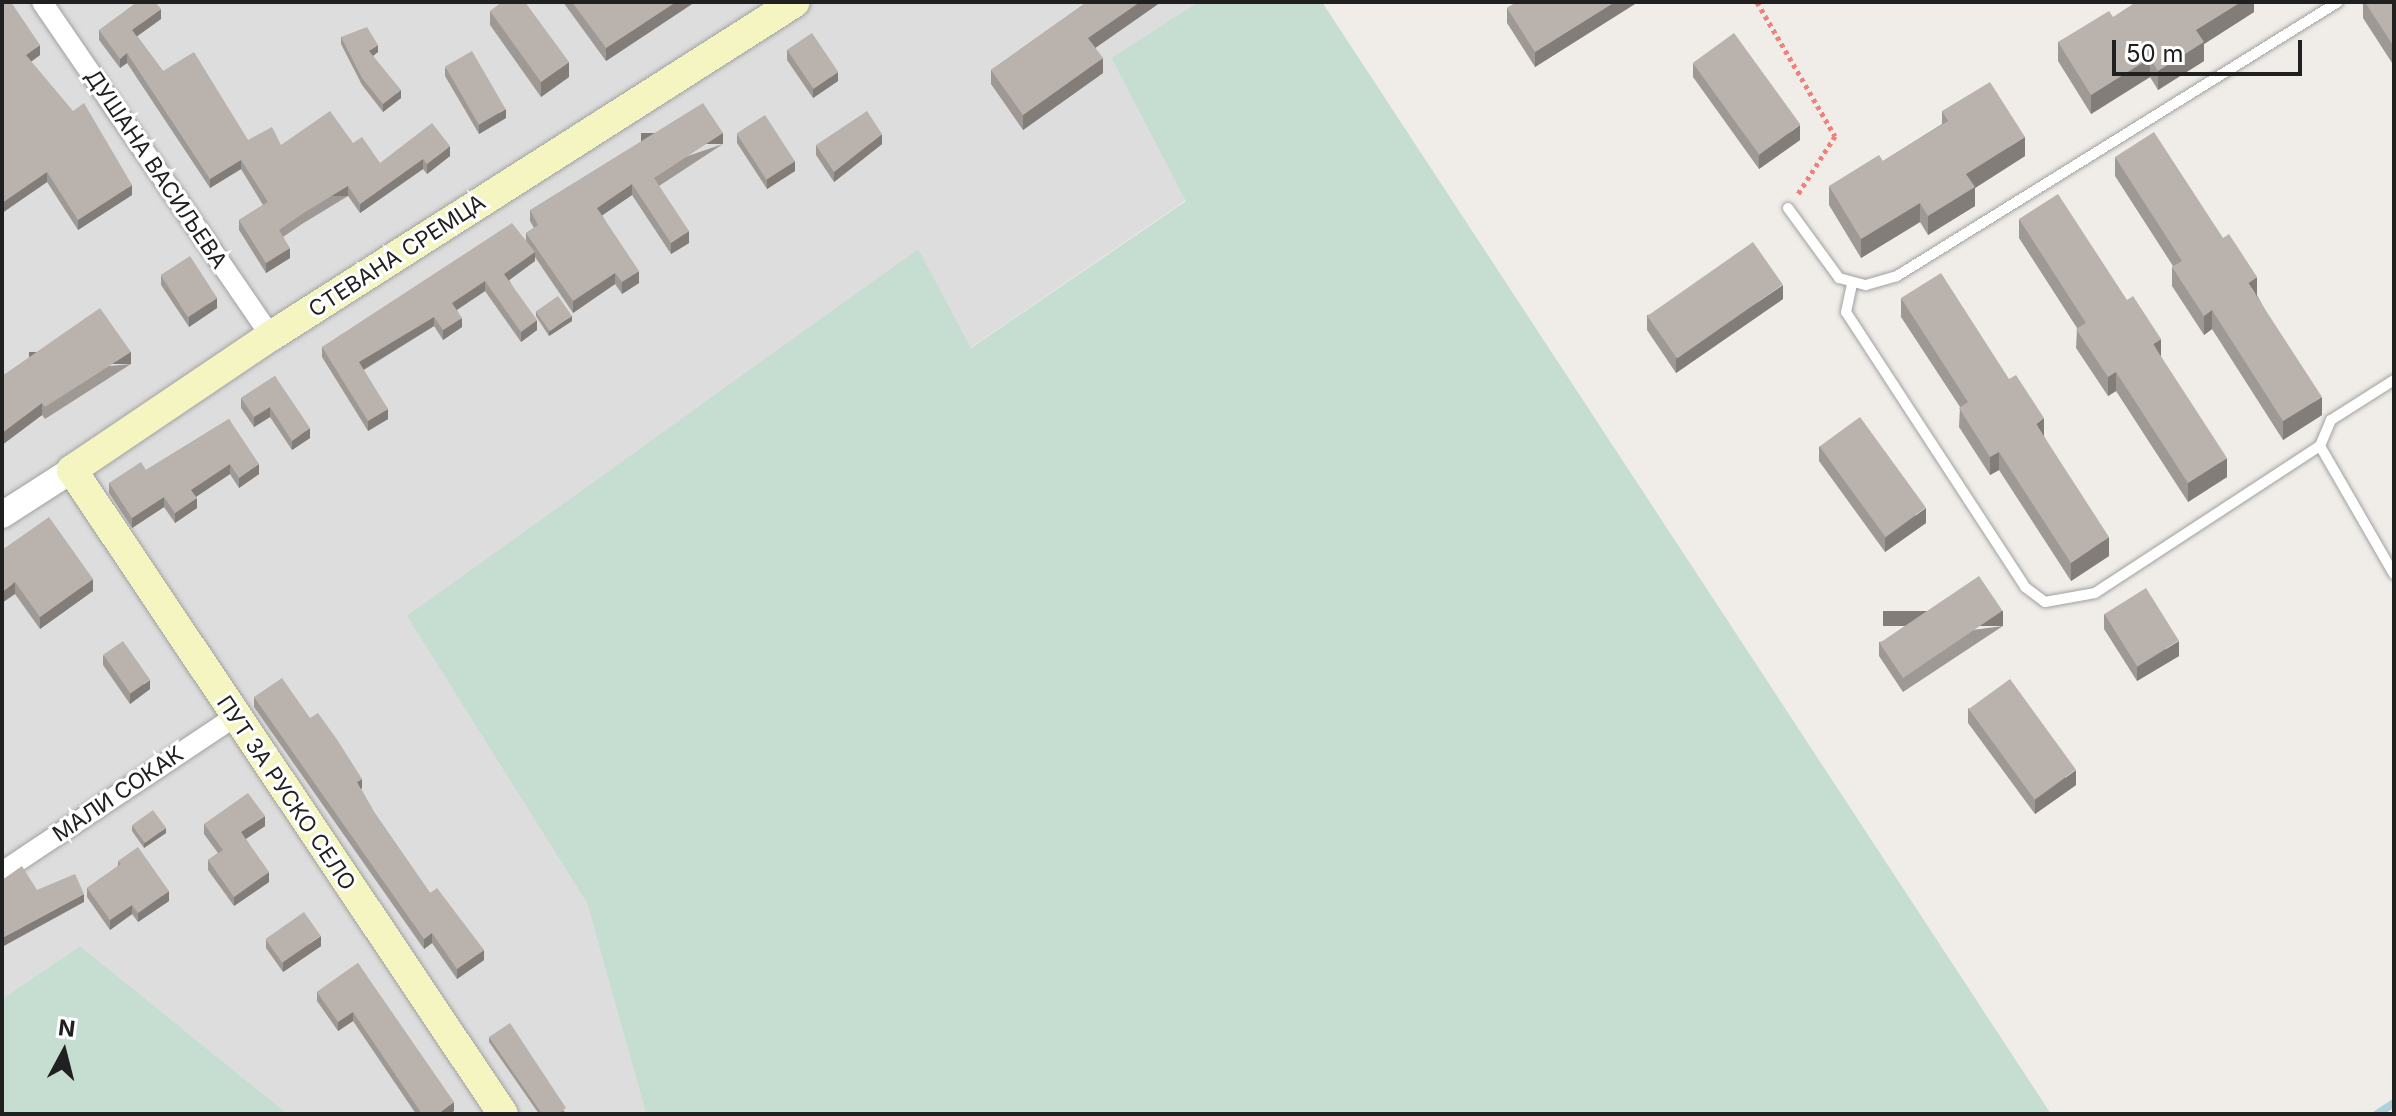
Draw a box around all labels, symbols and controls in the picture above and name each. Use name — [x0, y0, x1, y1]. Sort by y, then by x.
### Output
scale bar — [2116, 24, 2306, 74]
text: 50 m — [2126, 39, 2184, 68]
street label: ДУШАНА ВАСИЉЕВА — [79, 64, 233, 274]
street label: СТЕВАНА СРЕМЦА — [304, 189, 490, 323]
street label: ПУТ ЗА РУСКО СЕЛО — [211, 691, 361, 895]
street label: МАЛИ СОКАК — [48, 741, 188, 847]
north arrow — [24, 1012, 104, 1092]
text: N — [57, 1014, 77, 1042]

